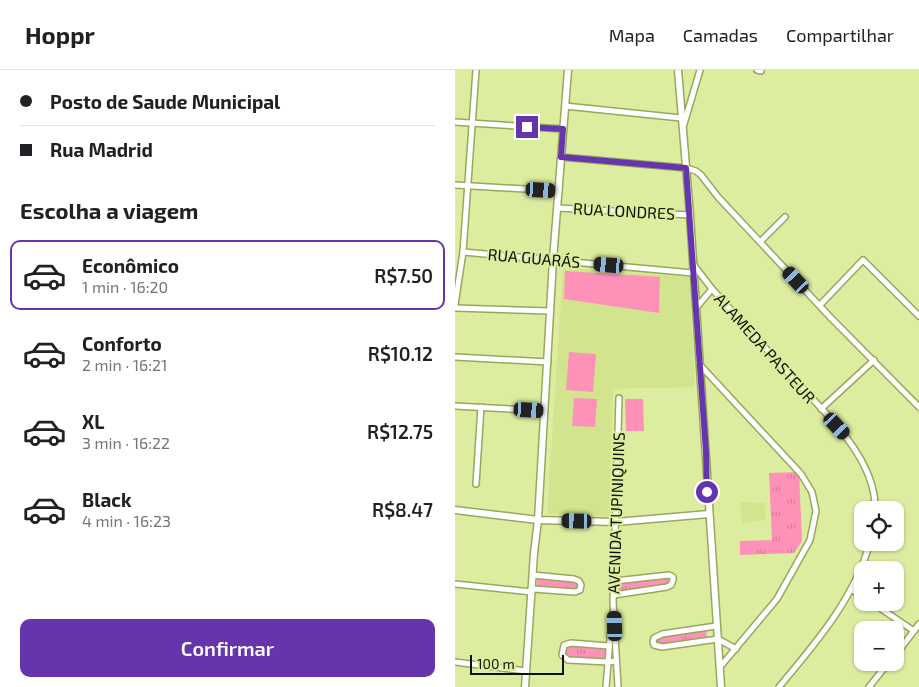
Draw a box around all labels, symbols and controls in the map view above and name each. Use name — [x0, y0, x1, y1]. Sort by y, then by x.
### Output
text: Hoppr — [25, 20, 95, 49]
text: Mapa — [609, 24, 655, 46]
text: Camadas — [683, 24, 758, 46]
text: Compartilhar — [786, 24, 894, 46]
text: Posto de Saude Municipal — [50, 90, 280, 113]
route end — [516, 116, 538, 138]
text: Rua Madrid — [50, 138, 153, 161]
car — [525, 182, 556, 198]
text: Escolha a viagem — [20, 197, 198, 223]
street label: RUA LONDRES — [573, 198, 675, 223]
street label: RUA GUARÁS — [487, 244, 581, 271]
icon: car — [22, 253, 67, 298]
text: Econômico — [82, 254, 179, 277]
car — [593, 256, 624, 274]
text: R$7.50 — [374, 264, 433, 287]
car — [780, 264, 811, 296]
text: 1 min · 16:20 — [82, 277, 168, 296]
street label: ALAMEDA PASTEUR — [711, 289, 820, 407]
icon: car — [22, 331, 67, 376]
text: Conforto — [82, 332, 162, 355]
text: R$10.12 — [368, 342, 433, 365]
text: 2 min · 16:21 — [82, 355, 167, 374]
car — [513, 402, 544, 418]
icon: car — [22, 409, 67, 454]
text: XL — [82, 410, 104, 433]
car — [821, 410, 852, 442]
text: R$12.75 — [367, 420, 433, 443]
street label: AVENIDA TUPINIQUINS — [603, 432, 629, 594]
text: 3 min · 16:22 — [82, 433, 170, 452]
route start — [696, 481, 718, 503]
icon: car — [22, 487, 67, 532]
text: Black — [82, 488, 132, 511]
text: R$8.47 — [372, 498, 433, 521]
map controls — [854, 501, 904, 671]
button: locate — [854, 501, 904, 551]
text: 4 min · 16:23 — [82, 511, 171, 530]
car — [561, 513, 592, 529]
button: + — [854, 561, 904, 611]
car — [606, 611, 623, 641]
button: Confirmar — [20, 619, 435, 677]
button: − — [854, 621, 904, 671]
scale bar — [470, 652, 564, 675]
text: 100 m — [477, 655, 515, 672]

